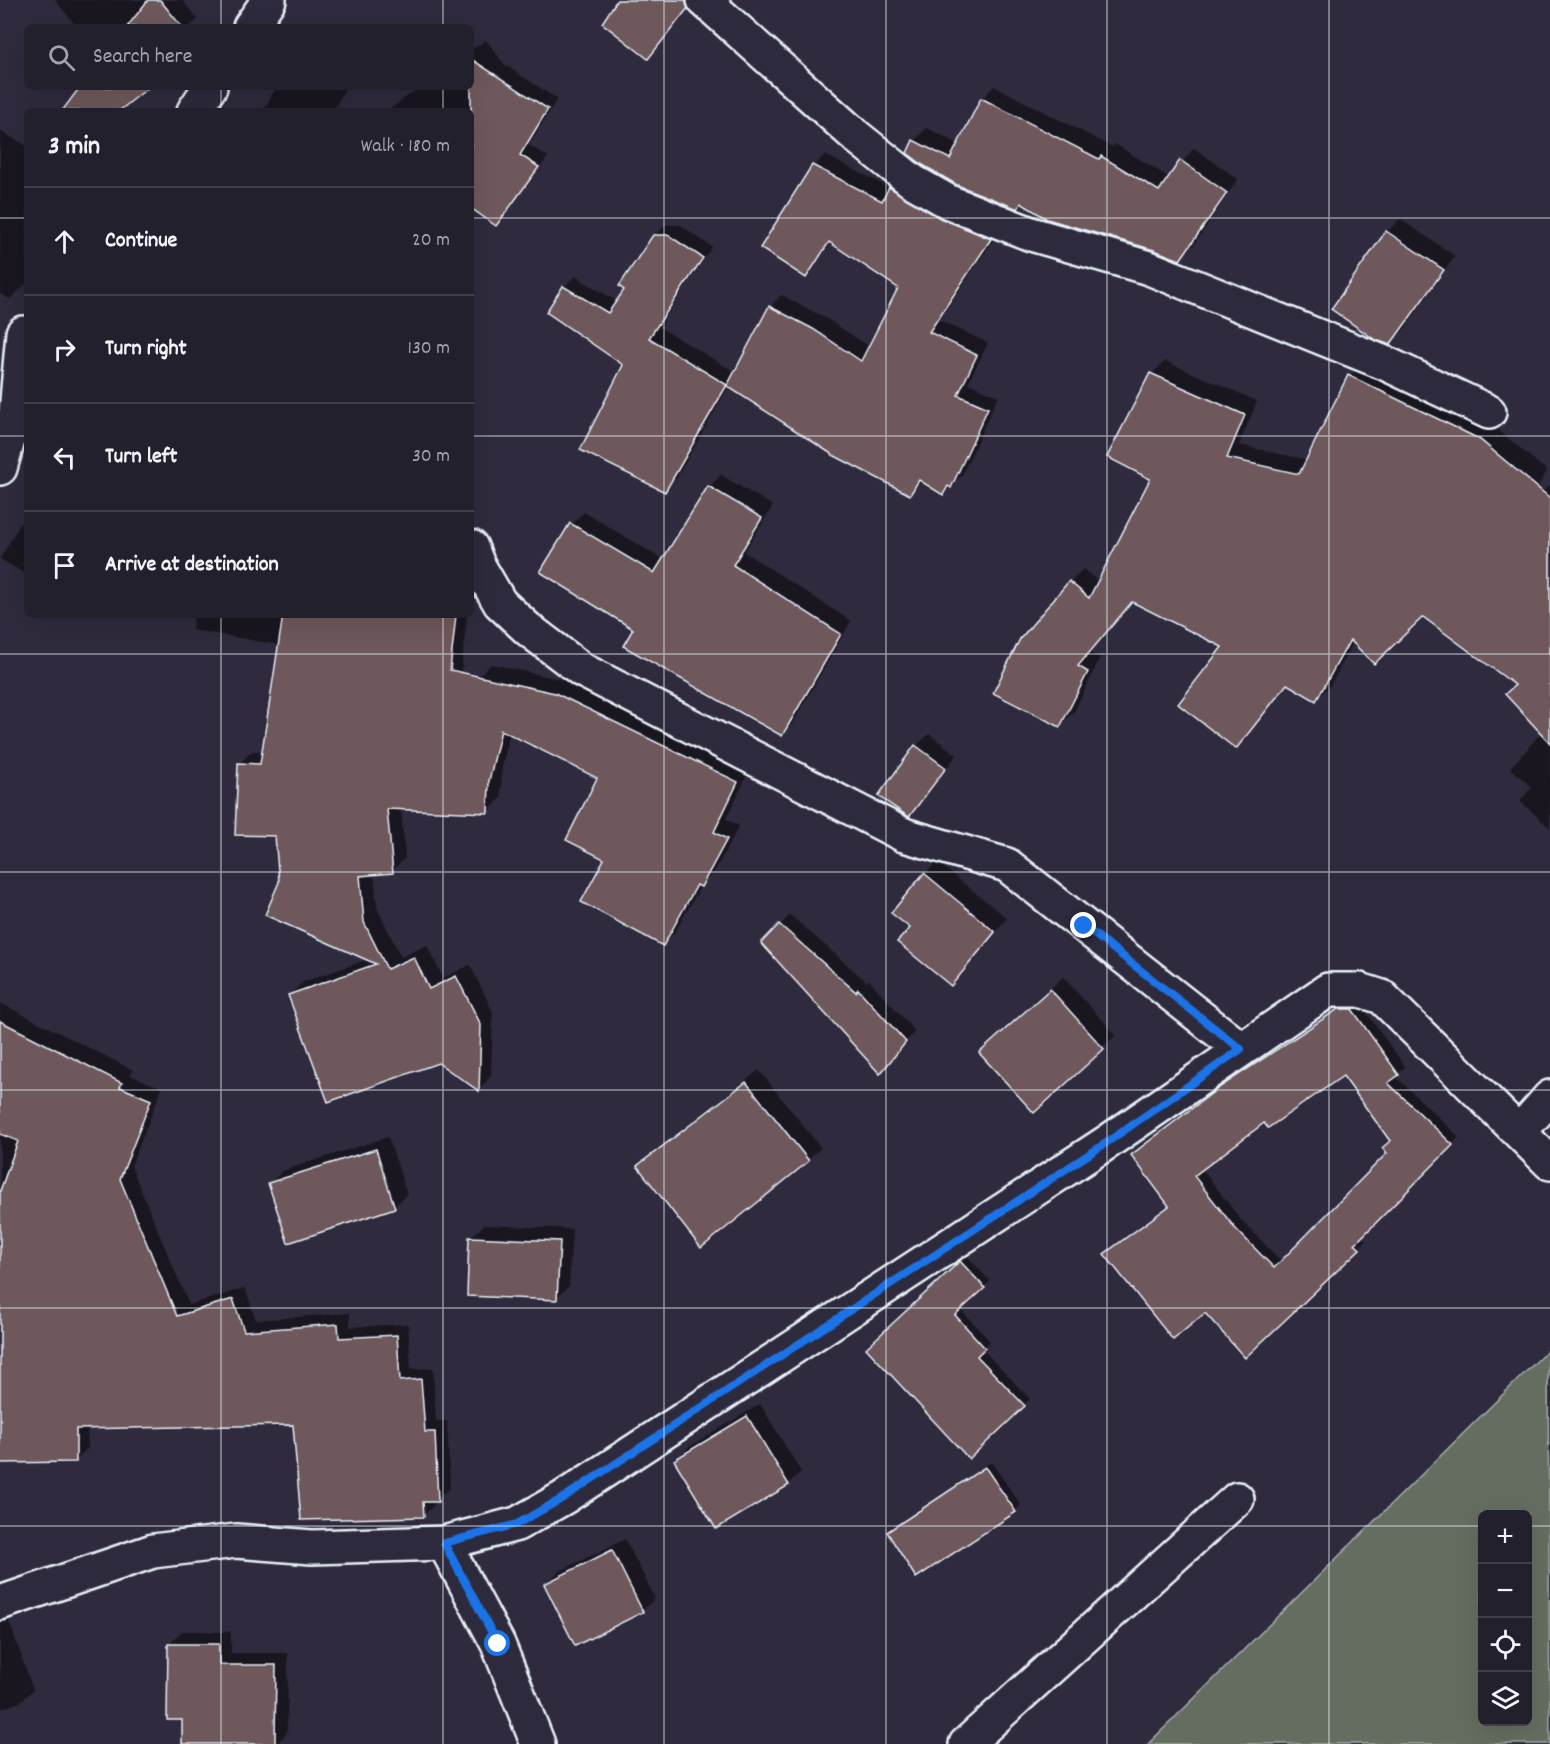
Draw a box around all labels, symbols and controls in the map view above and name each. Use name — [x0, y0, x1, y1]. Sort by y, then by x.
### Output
search box — [24, 24, 474, 90]
icon: search — [45, 41, 78, 74]
text: Search here — [93, 42, 192, 73]
text: 3 min — [48, 129, 100, 166]
text: Walk · 180 m — [361, 133, 450, 161]
icon: ahead — [48, 225, 81, 258]
text: Continue — [105, 226, 177, 257]
text: 20 m — [412, 227, 450, 255]
icon: right — [48, 333, 81, 366]
text: Turn right — [105, 334, 187, 365]
text: 130 m — [408, 335, 450, 363]
icon: left — [48, 441, 81, 474]
text: Turn left — [105, 442, 177, 473]
text: 30 m — [412, 443, 450, 471]
icon: arrive — [48, 549, 81, 582]
text: Arrive at destination — [105, 550, 279, 581]
route end — [1070, 912, 1096, 938]
map controls — [1478, 1510, 1532, 1726]
button: + — [1478, 1510, 1532, 1564]
button: − — [1478, 1564, 1532, 1618]
button: locate — [1478, 1618, 1532, 1672]
route start — [484, 1630, 510, 1656]
button: layers — [1478, 1672, 1532, 1726]

